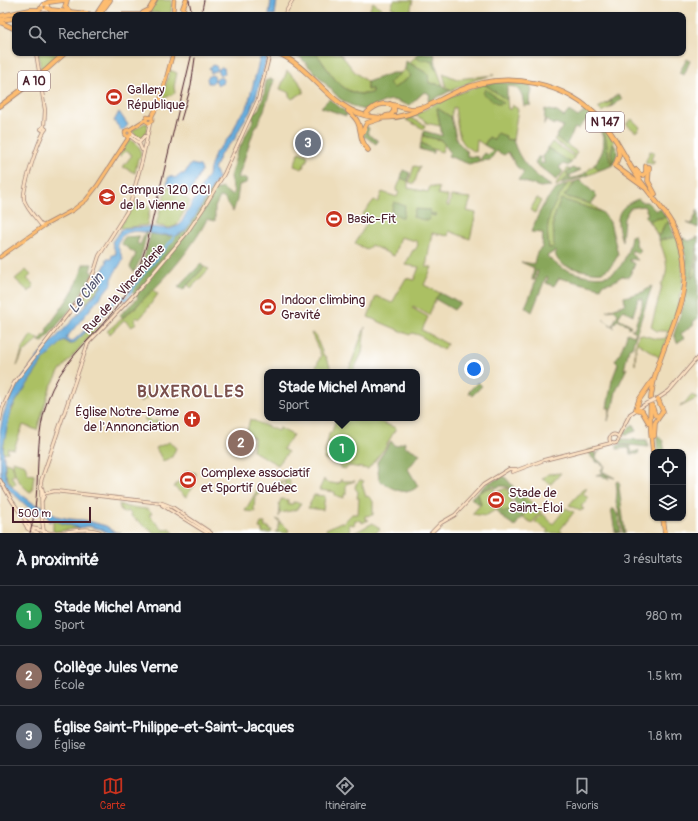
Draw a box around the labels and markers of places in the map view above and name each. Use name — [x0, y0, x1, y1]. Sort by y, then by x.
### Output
place label: Gallery République — [127, 82, 186, 113]
sports icon: Gallery République — [104, 87, 124, 107]
pin: 3 — [295, 128, 321, 158]
place label: Campus 120 CCI de la Vienne — [120, 182, 211, 213]
school or university icon: Campus 120 CCI de la Vienne — [97, 187, 117, 207]
sports icon: Basic-Fit — [324, 209, 344, 229]
place label: Basic-Fit — [347, 211, 397, 227]
place label: Indoor climbing Gravité — [281, 292, 366, 323]
sports icon: Indoor climbing Gravité — [258, 297, 278, 317]
place label: Église Notre-Dame de l'Annonciation — [75, 404, 180, 435]
church icon: Église Notre-Dame de l'Annonciation — [182, 409, 202, 429]
pin: 2 — [228, 428, 254, 458]
pin: 1 — [329, 434, 355, 464]
place label: Complexe associatif et Sportif Québec — [201, 465, 311, 496]
sports icon: Complexe associatif et Sportif Québec — [178, 470, 198, 490]
place label: Stade de Saint-Éloi — [509, 485, 562, 516]
sports icon: Stade de Saint-Éloi — [486, 490, 506, 510]

